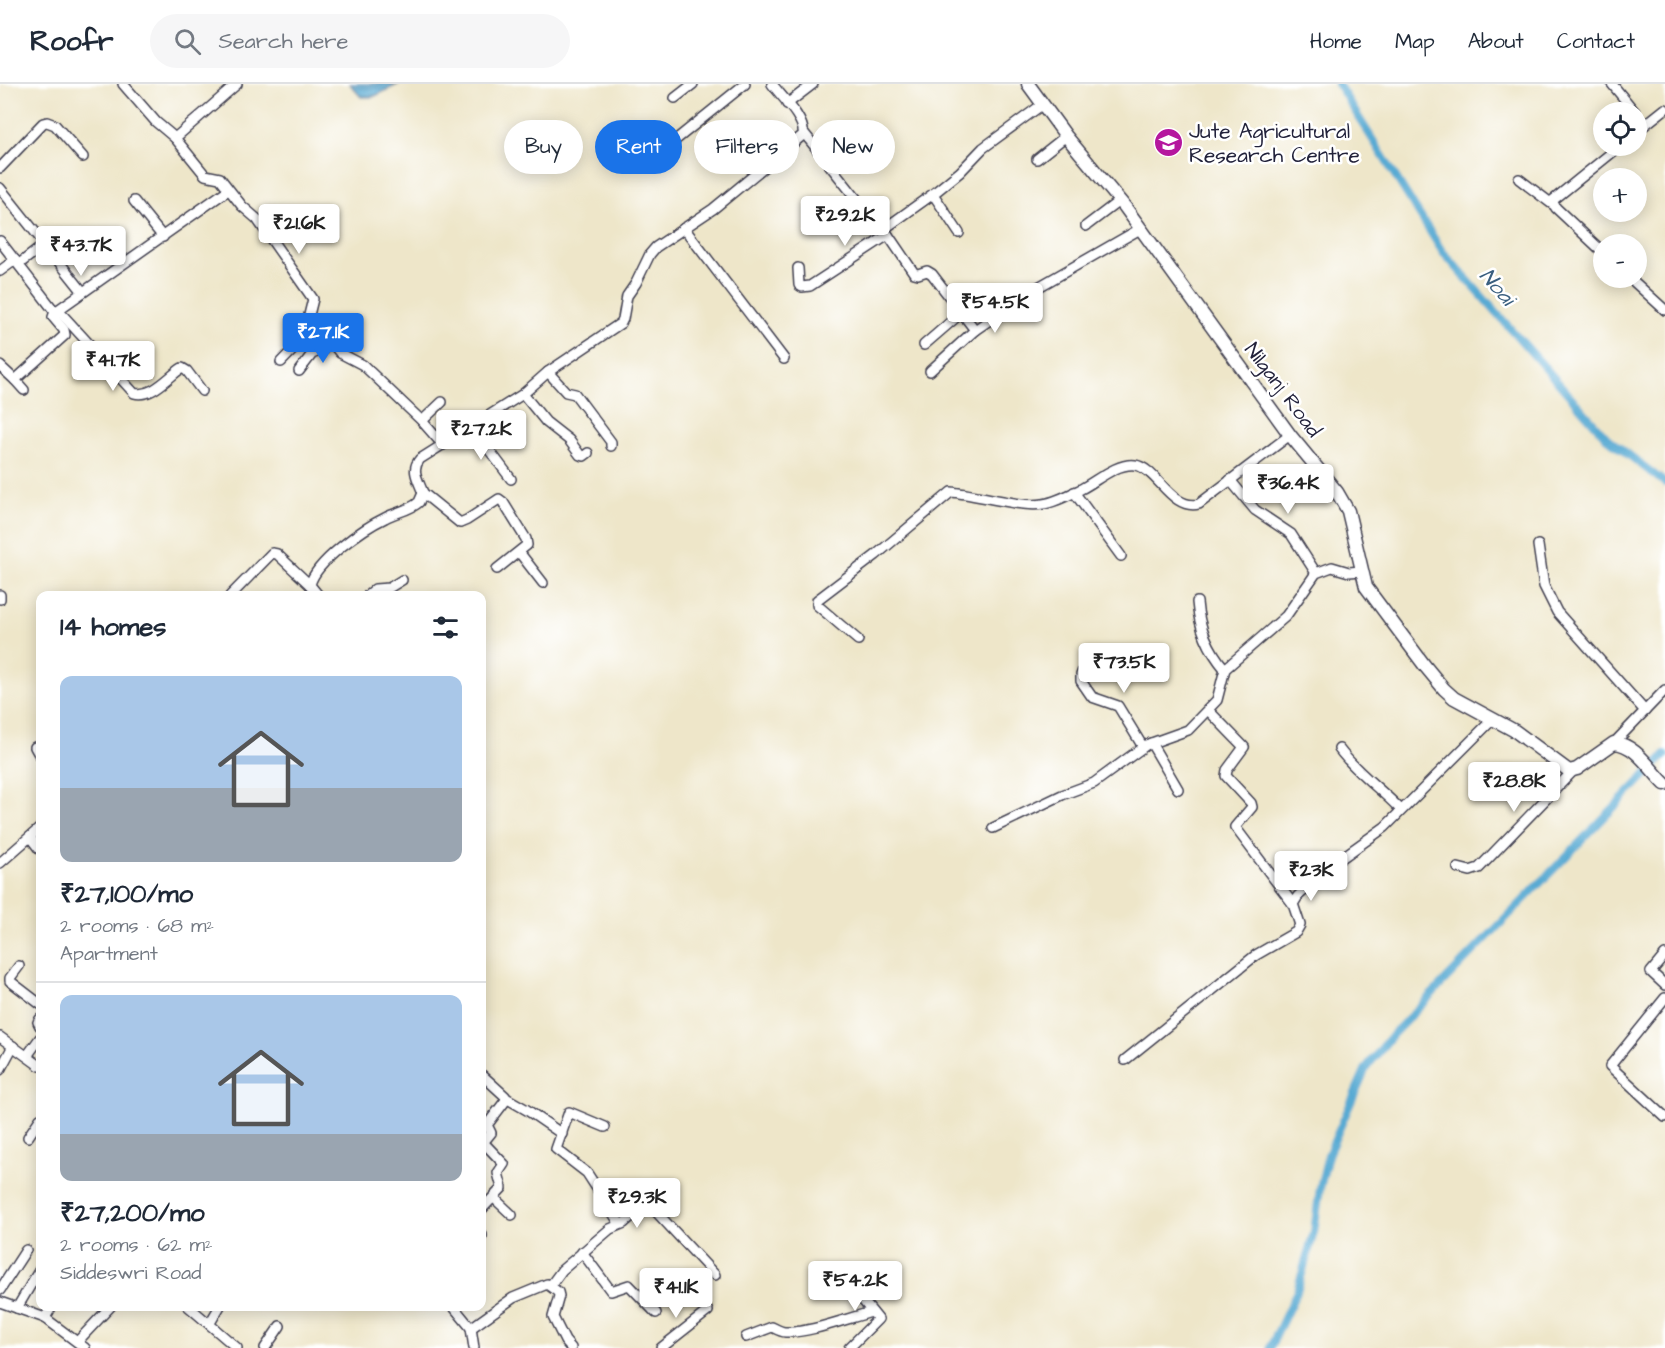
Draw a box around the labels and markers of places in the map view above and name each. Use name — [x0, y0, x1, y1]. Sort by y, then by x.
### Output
place label: Jute Agricultural Research Centre — [1189, 117, 1360, 170]
school or university icon: Jute Agricultural Research Centre — [1152, 127, 1184, 159]
pin: ₹29.2K — [796, 196, 894, 247]
pin: ₹21.6K — [250, 204, 348, 255]
pin: ₹43.7K — [32, 226, 130, 277]
pin: ₹54.5K — [946, 283, 1044, 334]
pin: ₹27.1K — [274, 313, 372, 364]
pin: ₹41.7K — [64, 341, 162, 392]
pin: ₹27.2K — [432, 410, 530, 461]
pin: ₹36.4K — [1239, 464, 1337, 515]
pin: ₹73.5K — [1075, 643, 1173, 694]
pin: ₹28.8K — [1465, 762, 1563, 813]
pin: ₹23K — [1275, 851, 1347, 902]
pin: ₹29.3K — [588, 1178, 686, 1229]
pin: ₹54.2K — [806, 1261, 904, 1312]
pin: ₹41.1K — [627, 1268, 725, 1319]

